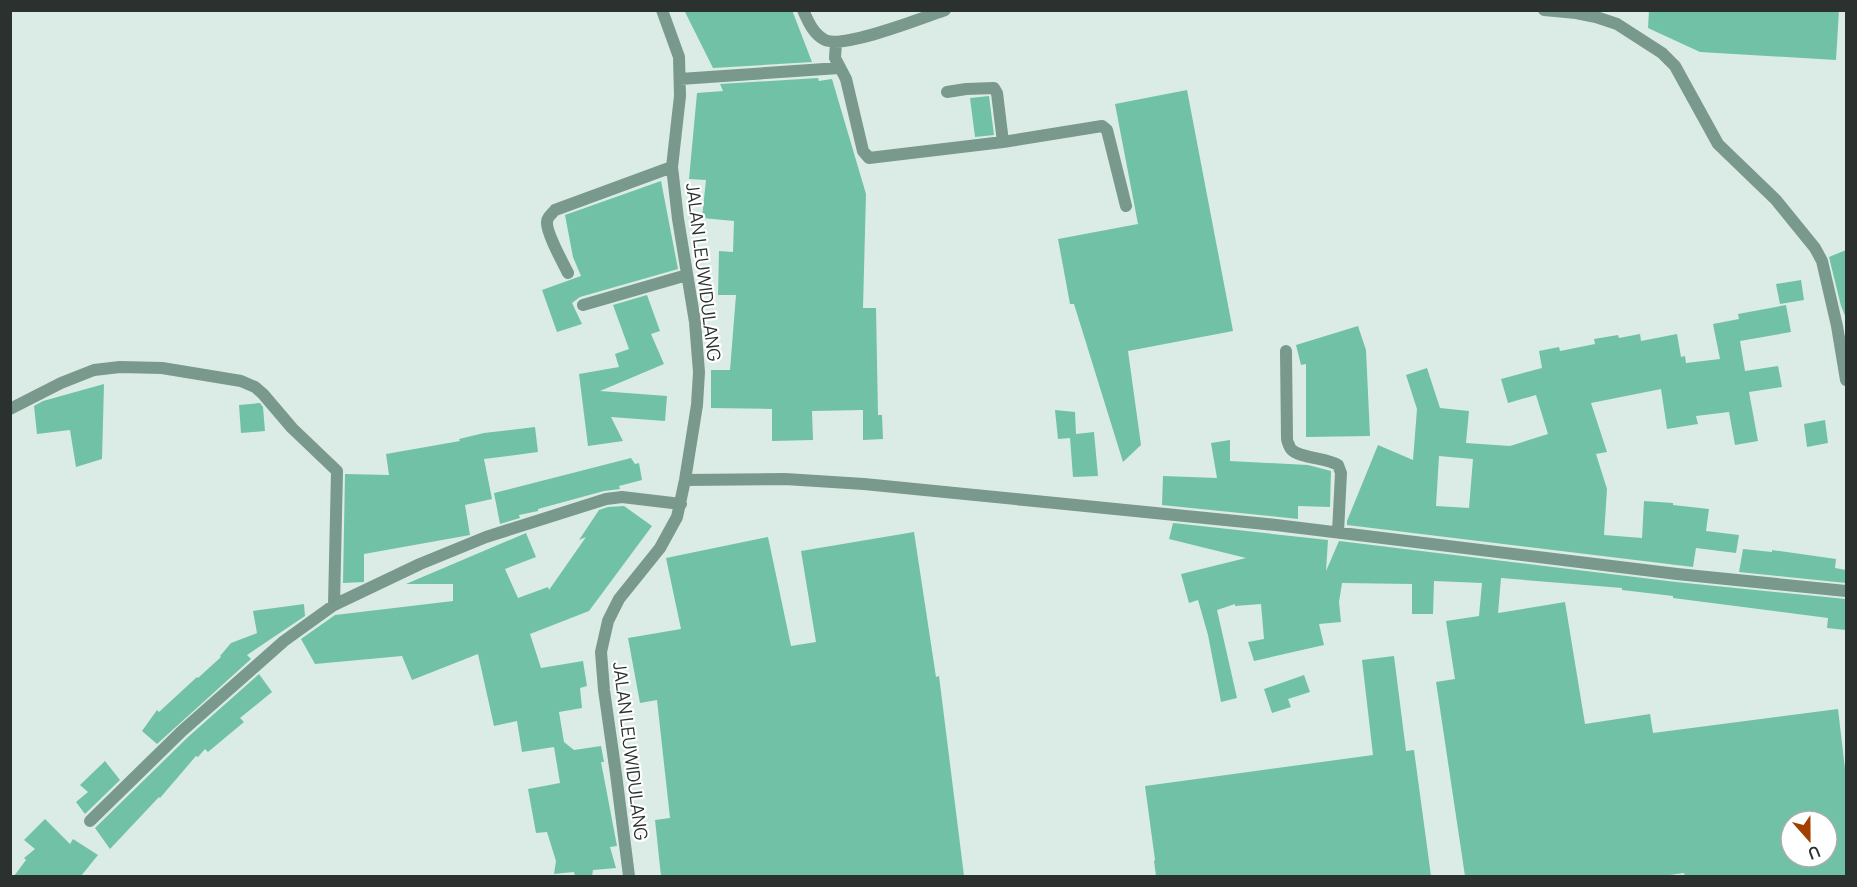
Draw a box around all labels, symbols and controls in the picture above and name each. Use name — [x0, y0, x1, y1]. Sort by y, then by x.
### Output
street label: JALAN LEUWIDULANG — [681, 182, 727, 363]
street label: JALAN LEUWIDULANG — [608, 661, 654, 842]
north arrow — [1779, 809, 1839, 869]
text: U — [1805, 841, 1824, 865]

